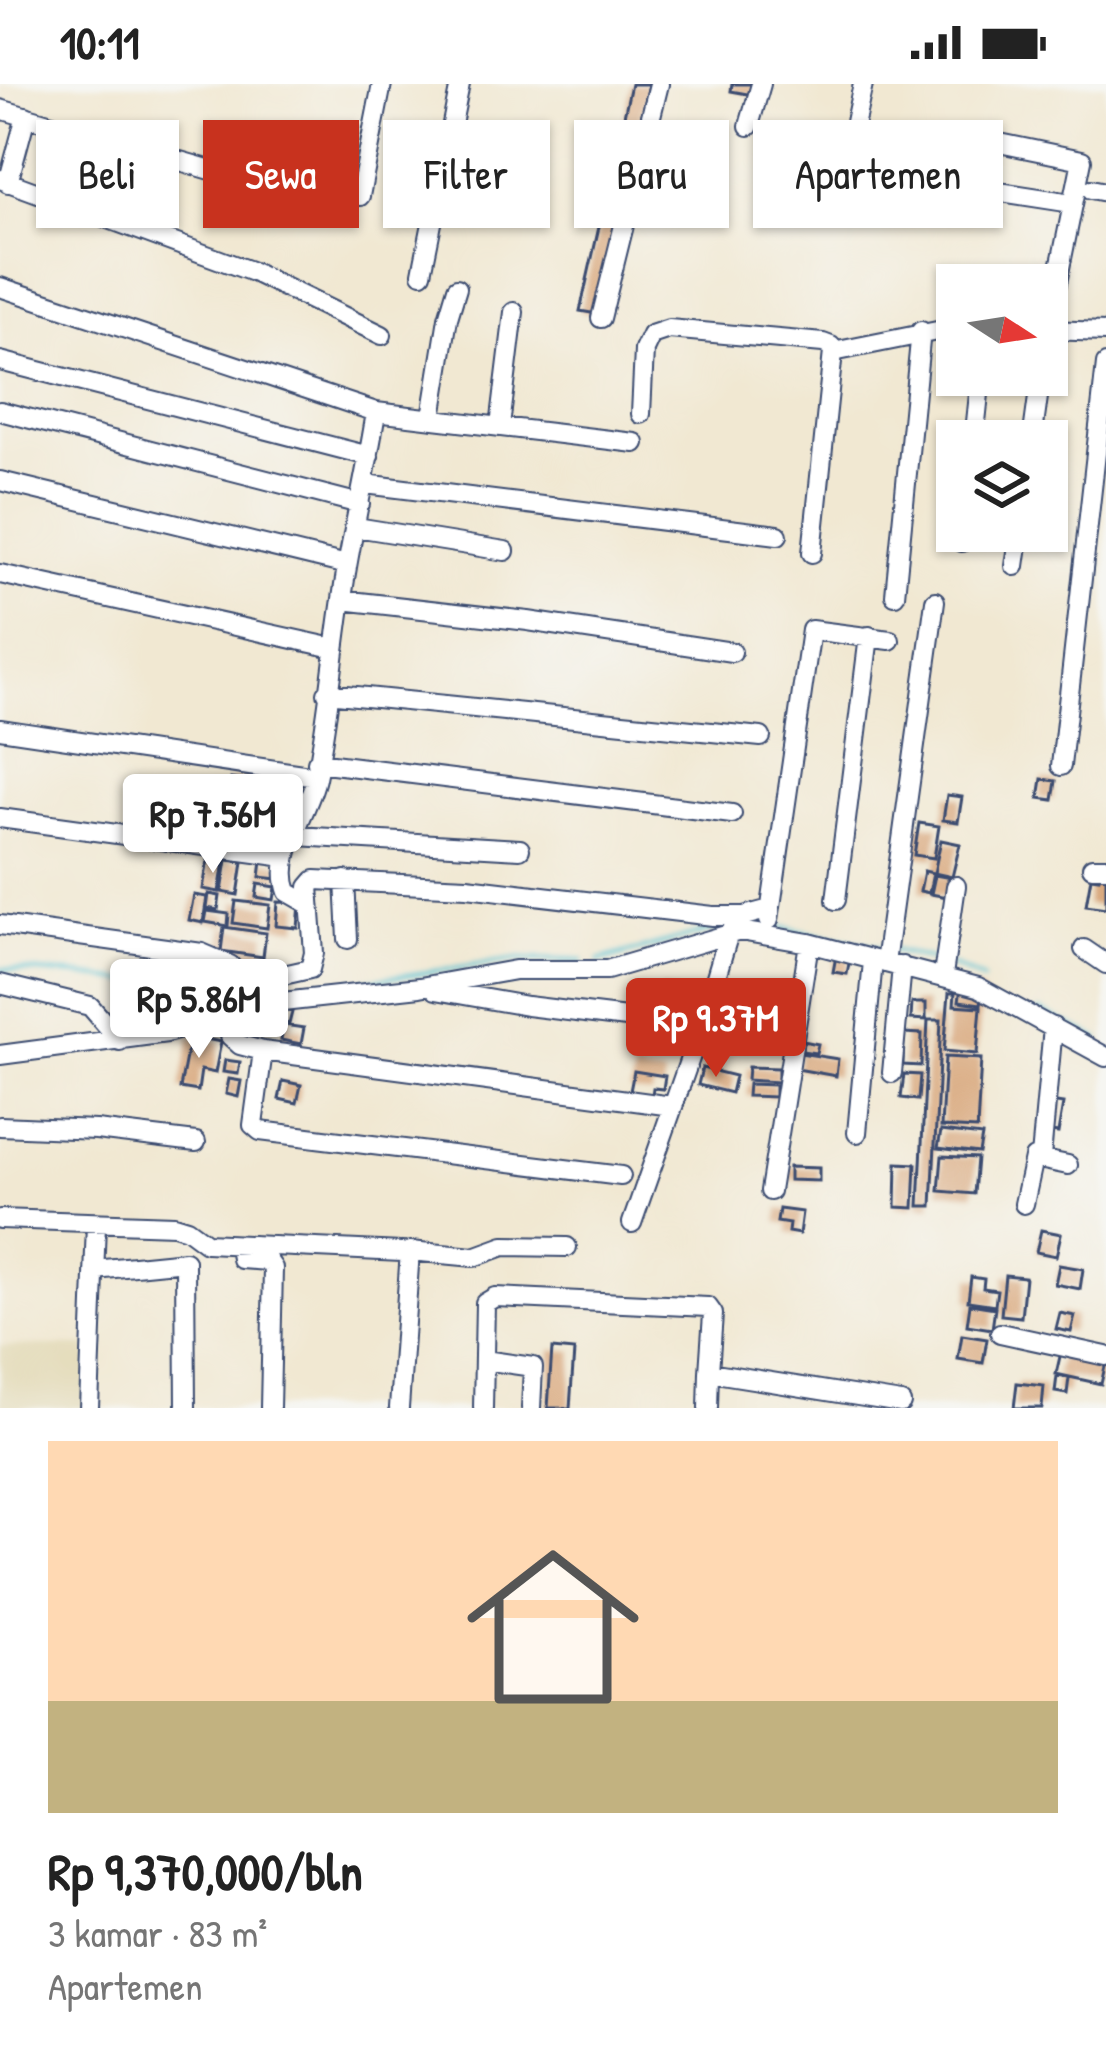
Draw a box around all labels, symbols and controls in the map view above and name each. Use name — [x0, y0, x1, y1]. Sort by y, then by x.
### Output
text: 10:11 — [60, 12, 140, 73]
chip: Beli — [36, 120, 179, 228]
chip: Sewa — [203, 120, 359, 228]
chip: Filter — [383, 120, 550, 228]
chip: Baru — [574, 120, 729, 228]
chip: Apartemen — [753, 120, 1003, 228]
north arrow — [936, 264, 1068, 396]
map controls — [936, 264, 1068, 552]
button: layers — [936, 420, 1068, 552]
pin: Rp 7.56M — [89, 774, 337, 876]
text: Rp 7.56M — [150, 786, 276, 839]
pin: Rp 5.86M — [75, 959, 323, 1061]
text: Rp 5.86M — [137, 971, 261, 1024]
pin: Rp 9.37M — [592, 978, 840, 1080]
text: Rp 9.37M — [653, 990, 779, 1043]
icon: home — [445, 1519, 661, 1735]
text: Rp 9,370,000/bln — [48, 1837, 363, 1906]
text: 3 kamar · 83 m² — [48, 1906, 267, 1959]
text: Apartemen — [48, 1959, 203, 2012]

